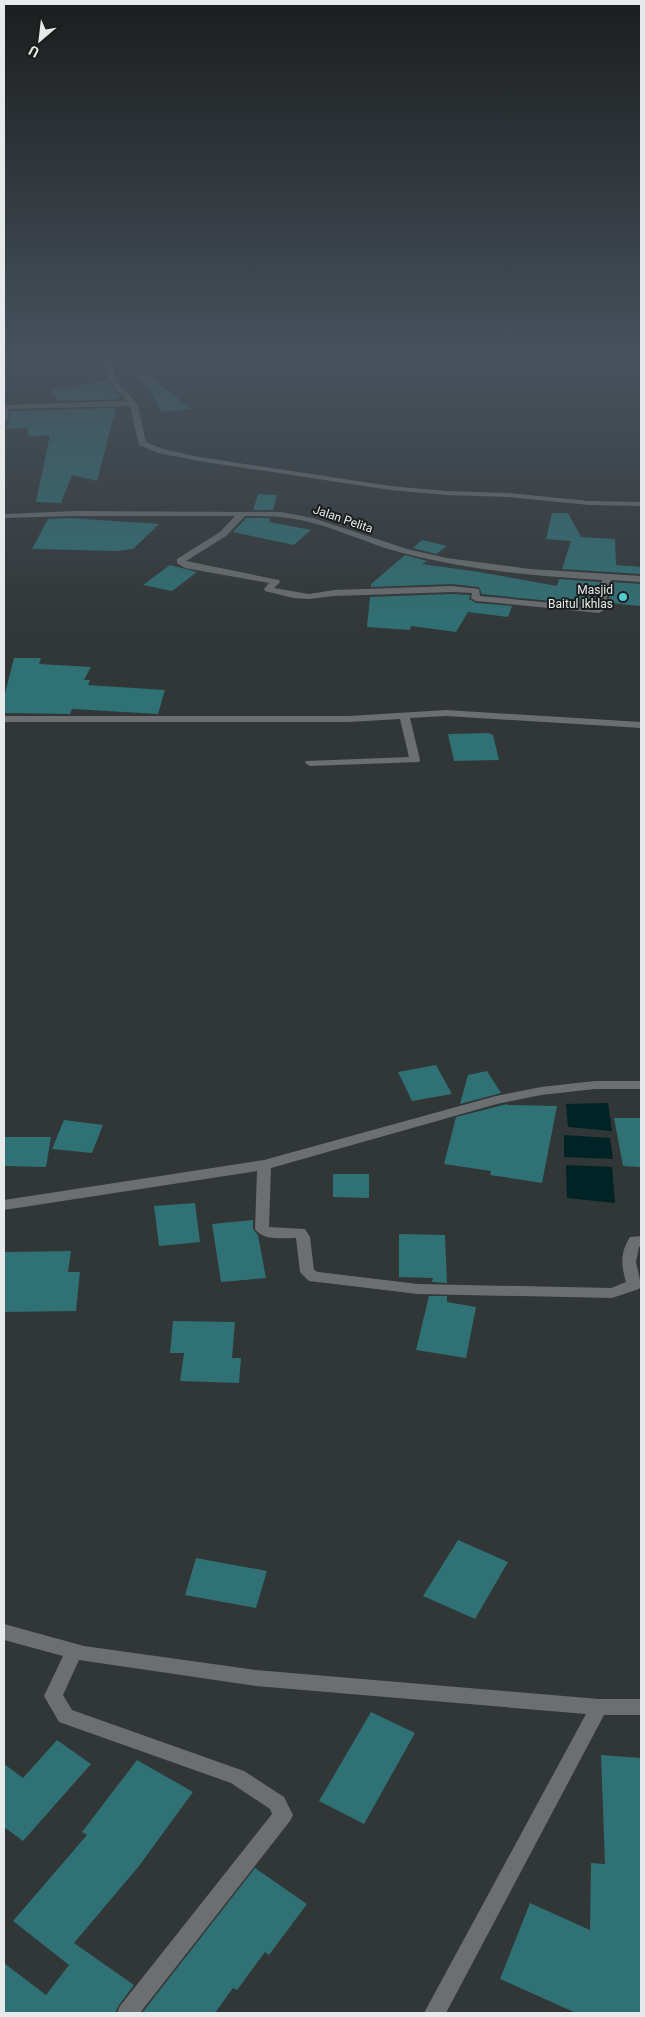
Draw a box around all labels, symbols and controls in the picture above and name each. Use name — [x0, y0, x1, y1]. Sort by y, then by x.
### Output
north arrow — [15, 15, 65, 65]
text: U — [26, 42, 42, 61]
street label: Jalan Pelita — [311, 502, 375, 536]
place label: Masjid Baitul Ikhlas — [548, 583, 613, 611]
marker: Masjid Baitul Ikhlas — [617, 591, 629, 603]

